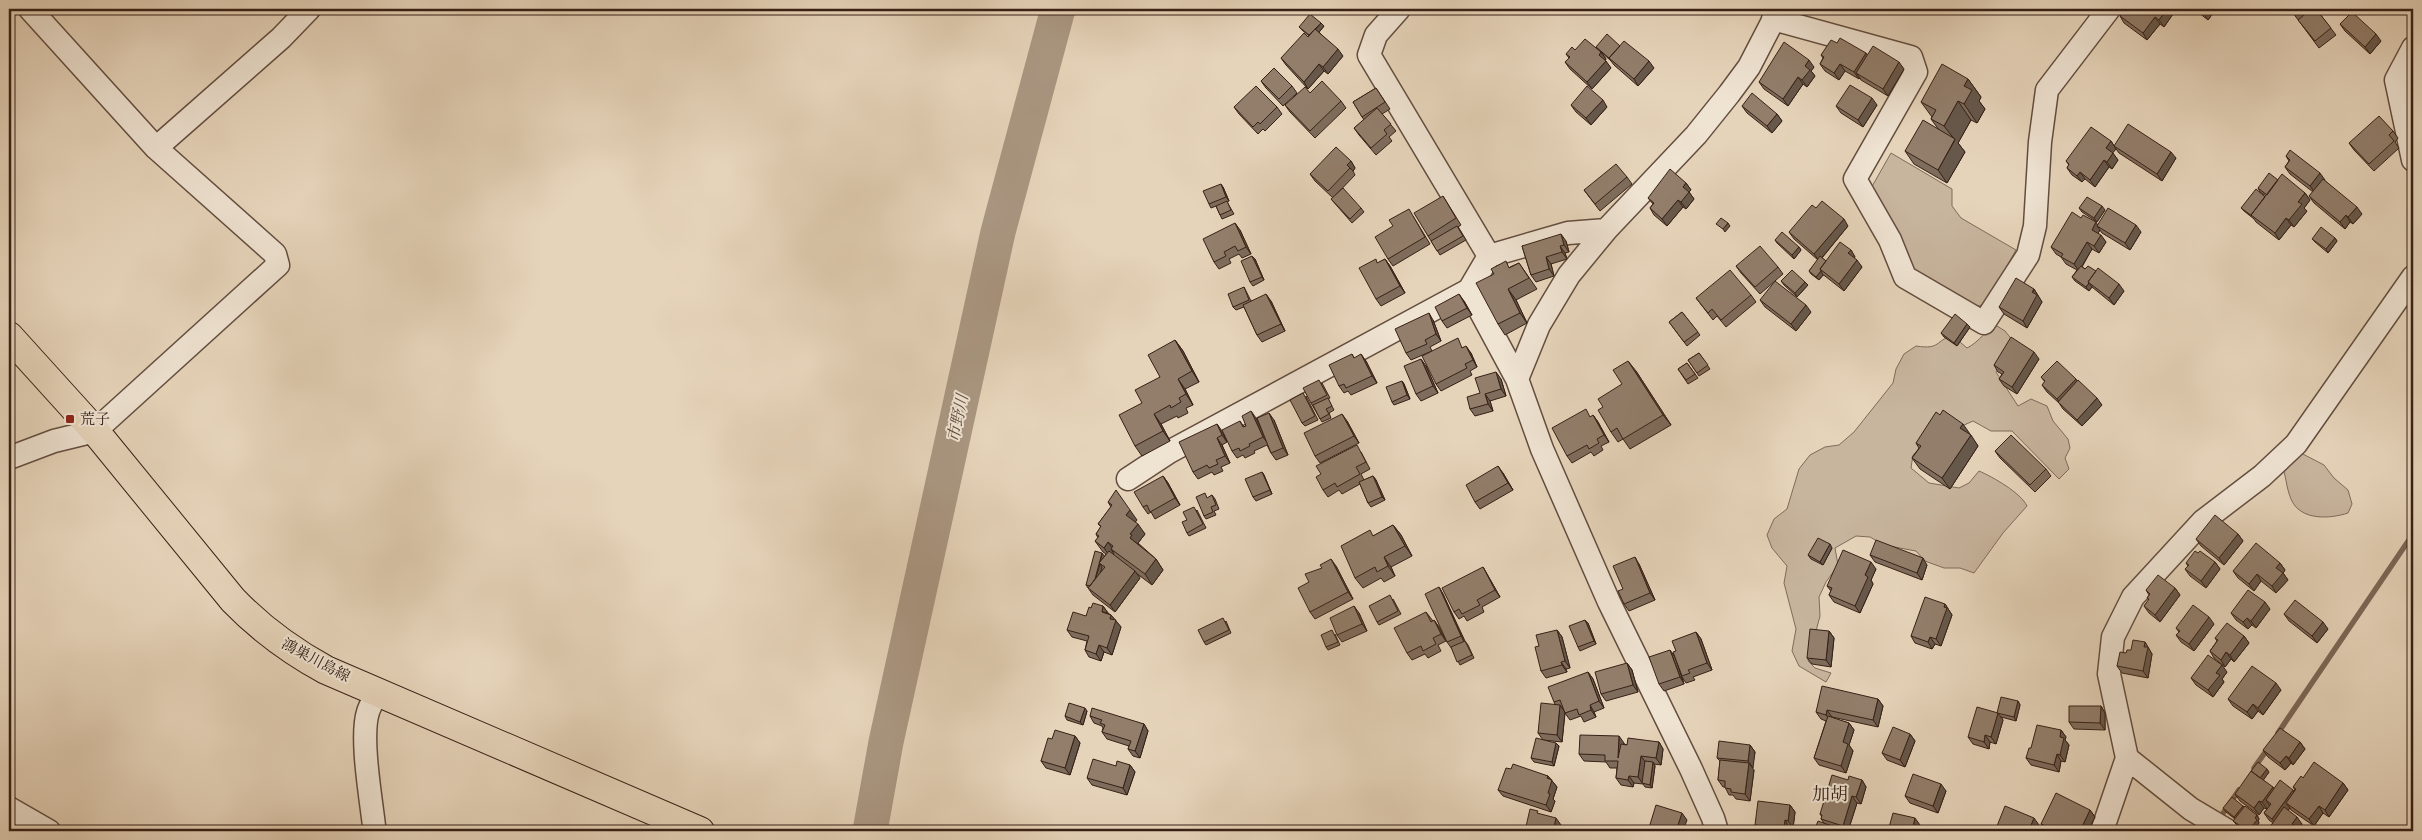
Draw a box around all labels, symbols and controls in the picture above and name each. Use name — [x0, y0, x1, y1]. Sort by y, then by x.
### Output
water label: 市野川 — [943, 391, 972, 444]
place label: 荒子 — [80, 410, 110, 428]
marker: 荒子 — [64, 413, 76, 425]
street label: 鴻巣川島線 — [279, 634, 353, 686]
district label: 加胡 — [1812, 783, 1848, 805]

